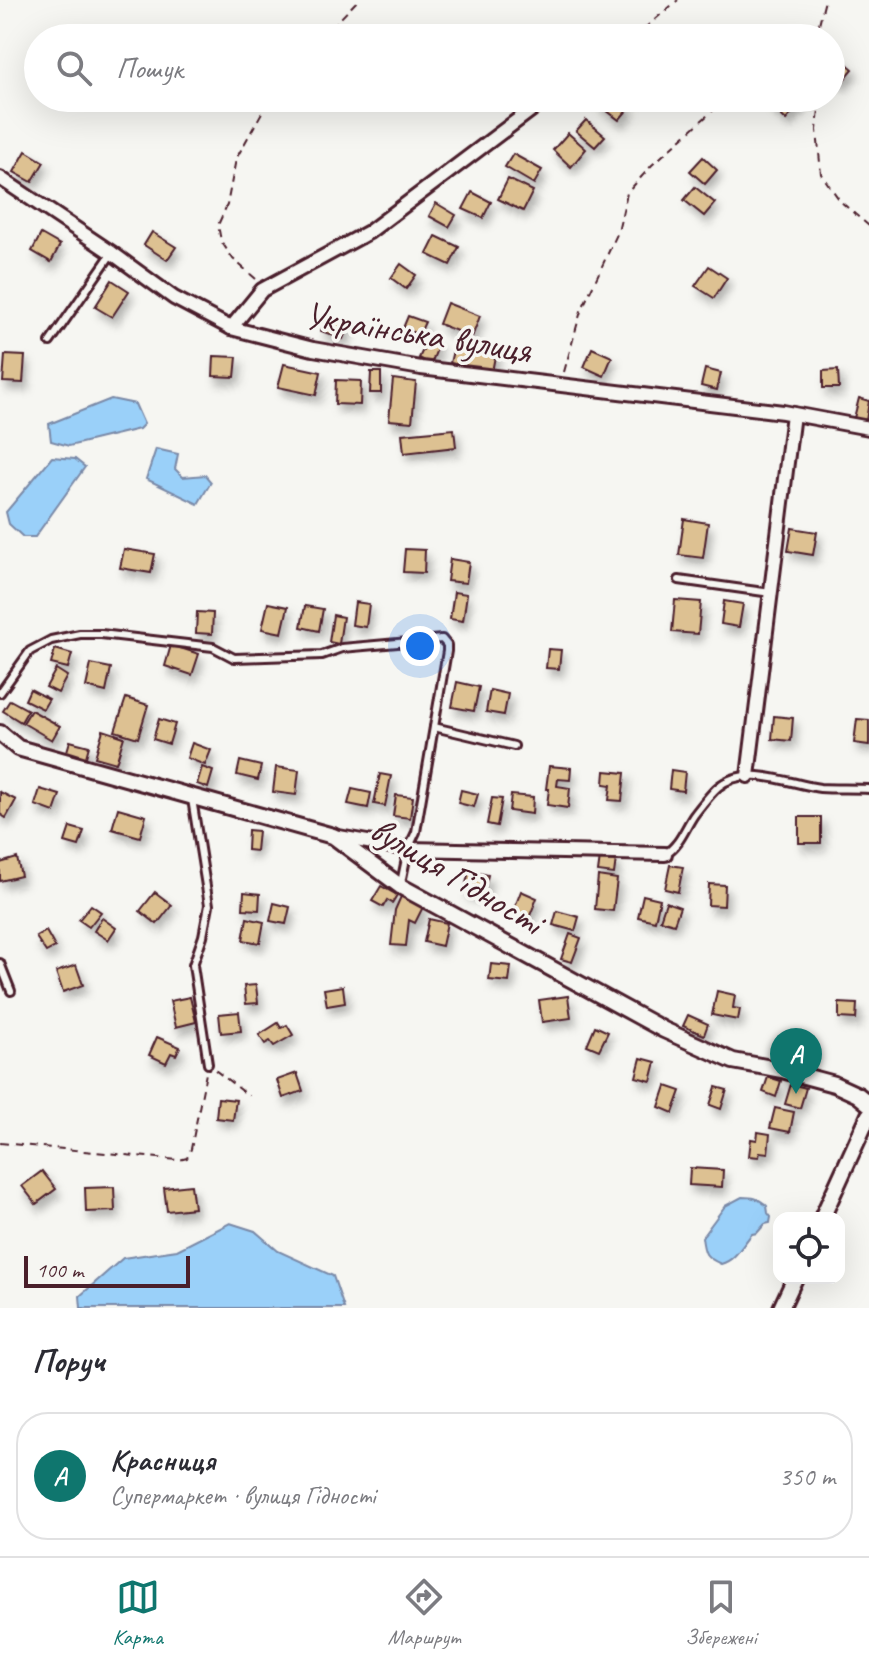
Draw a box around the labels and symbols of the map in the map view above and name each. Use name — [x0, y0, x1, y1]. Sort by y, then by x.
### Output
street label: Українська вулиця — [301, 291, 536, 374]
your location — [400, 626, 440, 666]
street label: вулиця Гідності — [362, 806, 555, 947]
pin: A — [770, 1028, 822, 1094]
scale bar — [24, 1252, 190, 1288]

